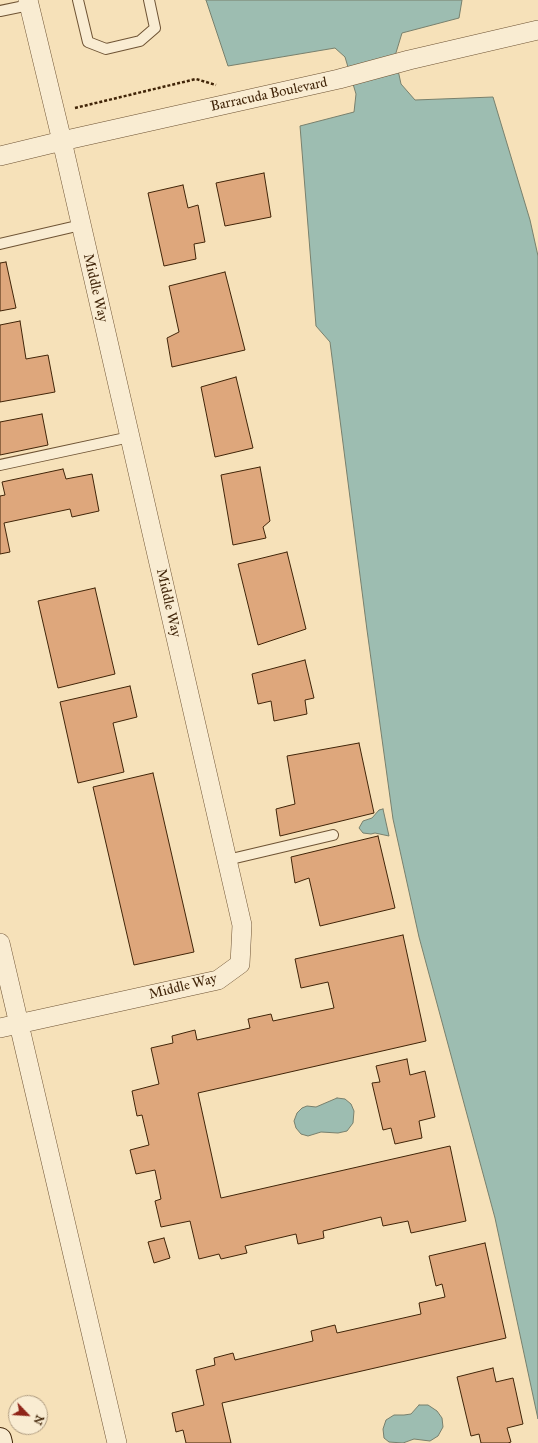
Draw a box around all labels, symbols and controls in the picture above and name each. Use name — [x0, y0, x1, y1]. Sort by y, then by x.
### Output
street label: Barracuda Boulevard — [209, 74, 329, 116]
street label: Middle Way — [79, 252, 111, 324]
street label: Middle Way — [152, 567, 184, 639]
street label: Middle Way — [147, 970, 219, 1004]
north arrow — [8, 1395, 48, 1435]
text: N — [31, 1413, 46, 1427]

